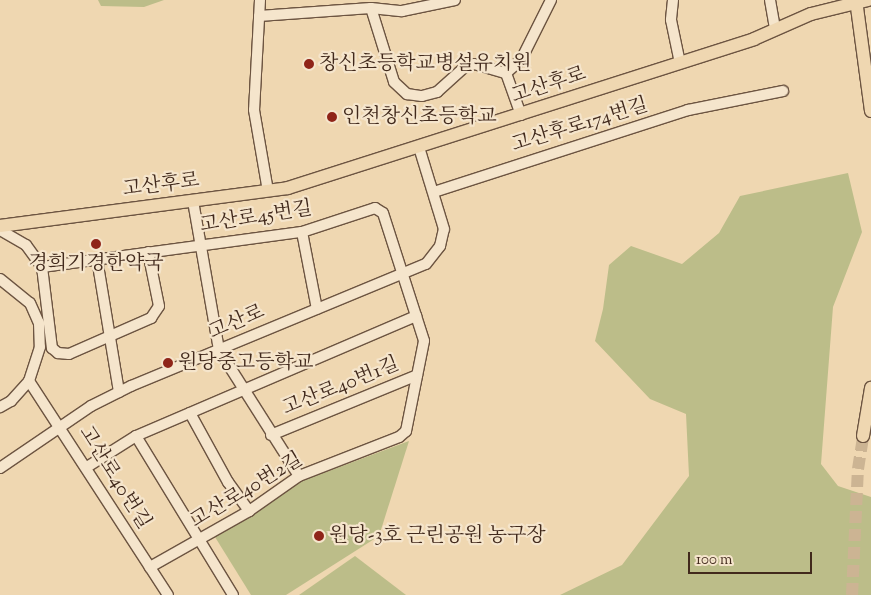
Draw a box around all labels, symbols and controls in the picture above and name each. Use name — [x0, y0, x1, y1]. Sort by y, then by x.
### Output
place label: 창신초등학교병설유치원 — [319, 52, 532, 76]
marker: 창신초등학교병설유치원 — [303, 58, 315, 70]
street label: 고산후로 — [509, 63, 589, 109]
street label: 고산후로174번길 — [509, 94, 651, 158]
place label: 인천창신초등학교 — [342, 105, 497, 129]
marker: 인천창신초등학교 — [326, 111, 338, 123]
street label: 고산후로 — [121, 169, 201, 203]
street label: 고산로45번길 — [198, 197, 314, 239]
marker: 경희기경한약국 — [90, 238, 102, 250]
place label: 경희기경한약국 — [28, 252, 164, 276]
street label: 고산로 — [206, 301, 268, 345]
place label: 원당중고등학교 — [178, 351, 313, 375]
street label: 고산로40번1길 — [279, 353, 403, 421]
marker: 원당중고등학교 — [162, 357, 174, 369]
street label: 고산로40번길 — [73, 422, 155, 534]
street label: 고산로40번2길 — [187, 448, 307, 534]
place label: 원당-3호 근린공원 농구장 — [329, 524, 546, 548]
marker: 원당-3호 근린공원 농구장 — [313, 530, 325, 542]
scale bar — [691, 542, 815, 574]
text: 100 m — [696, 550, 732, 571]

